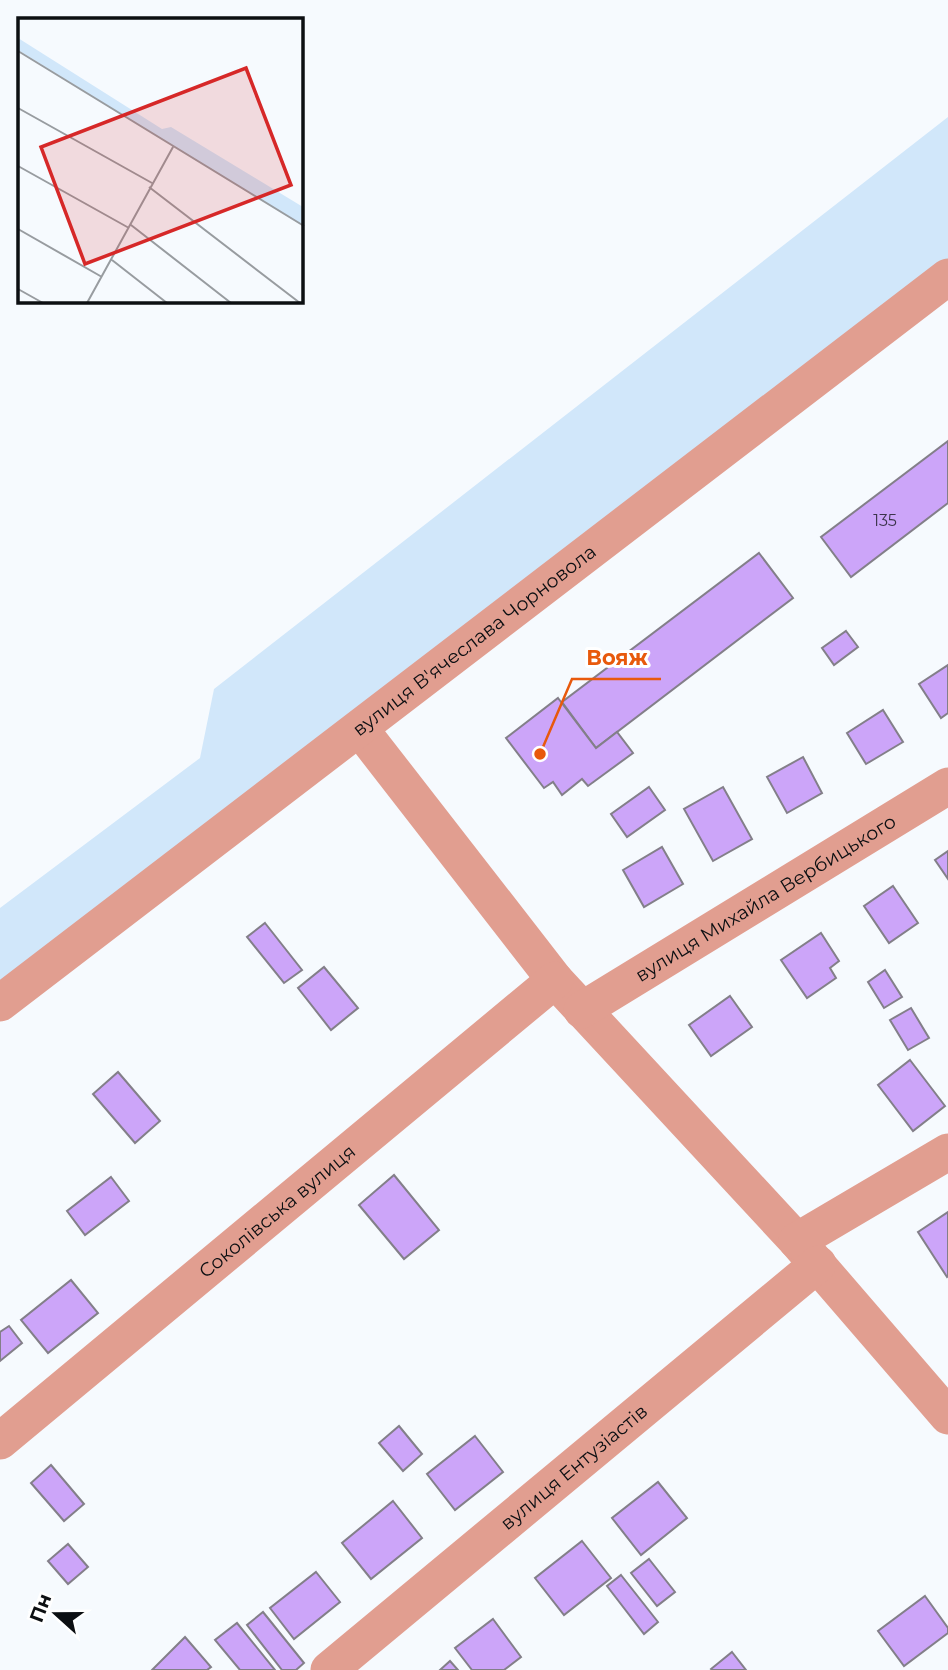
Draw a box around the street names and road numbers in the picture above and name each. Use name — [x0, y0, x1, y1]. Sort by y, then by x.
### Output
street label: вулиця В'ячеслава Чорновола — [348, 540, 601, 741]
street label: вулиця Михайла Вербицького — [631, 810, 900, 987]
street label: Соколівська вулиця — [194, 1140, 360, 1283]
street label: вулиця Ентузіастів — [496, 1400, 652, 1535]

